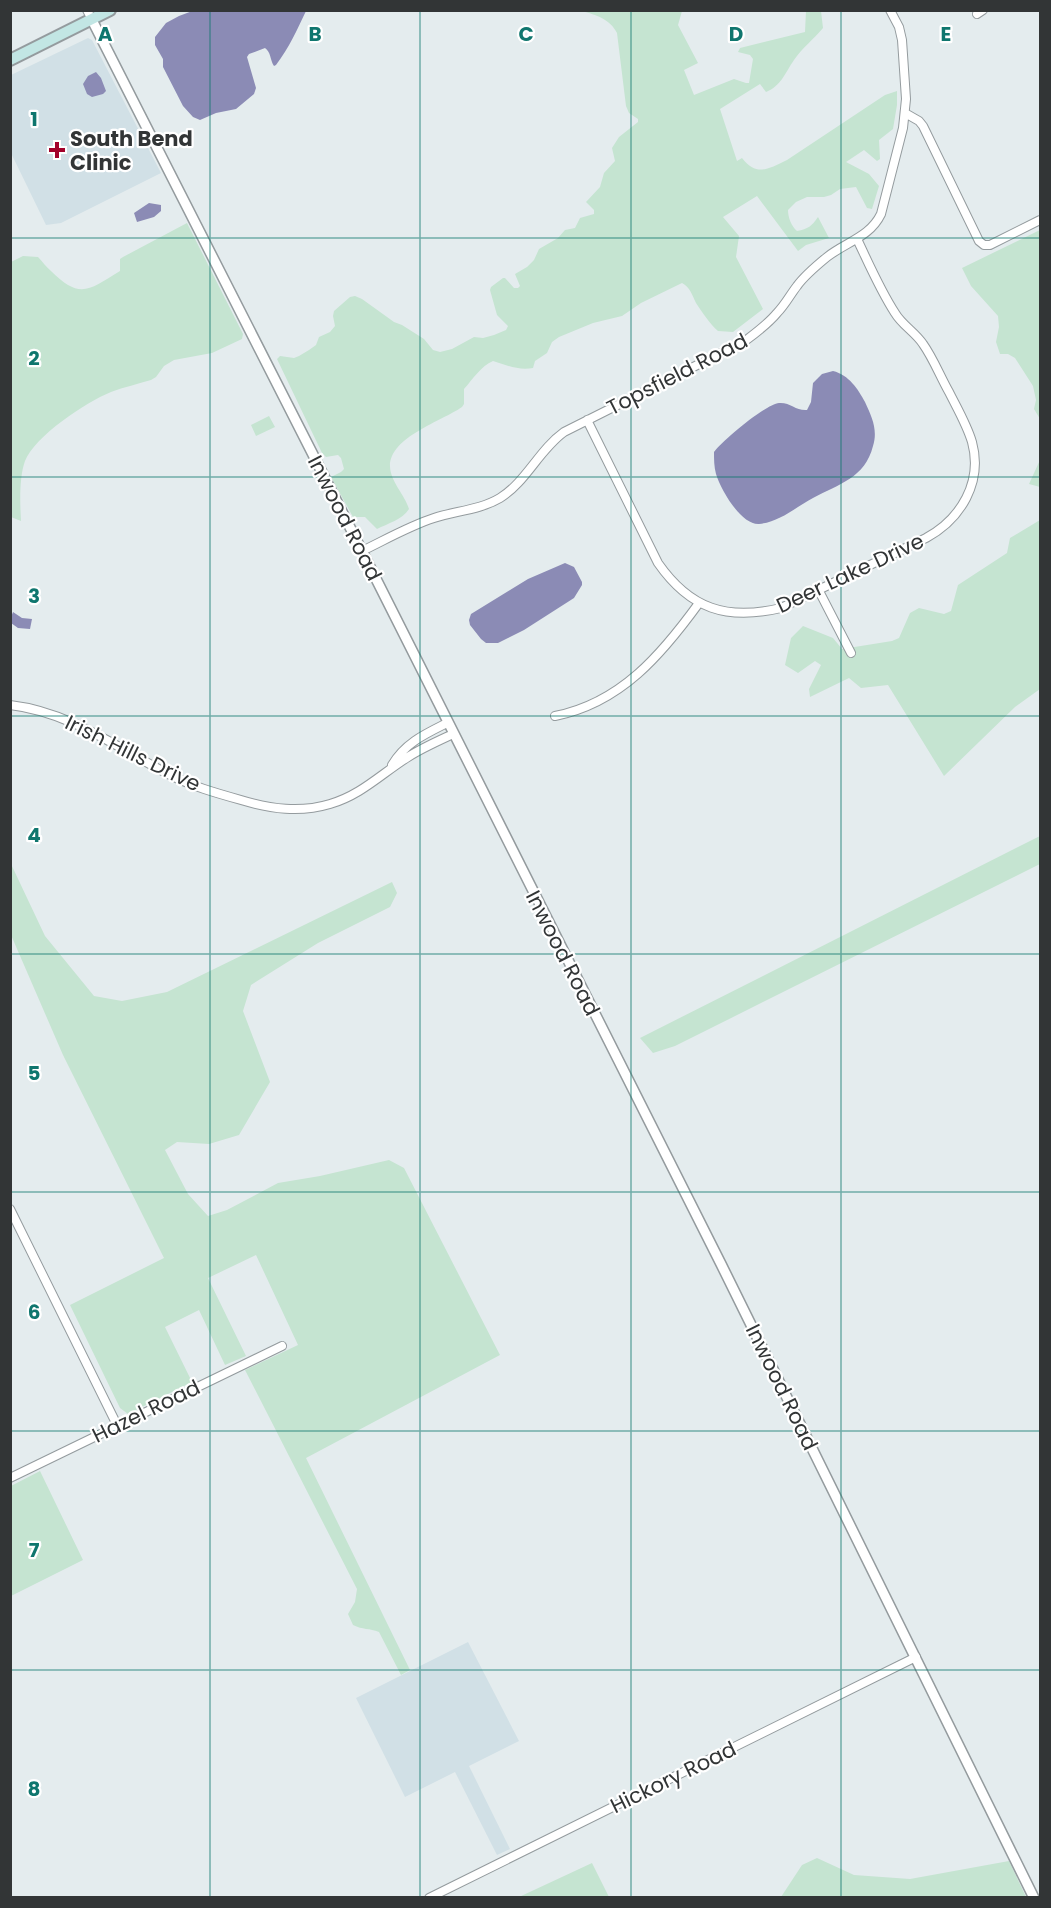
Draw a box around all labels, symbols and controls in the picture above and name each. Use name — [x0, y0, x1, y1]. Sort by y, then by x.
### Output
text: A — [98, 20, 113, 48]
text: B — [308, 20, 322, 48]
text: C — [518, 20, 534, 48]
text: D — [729, 20, 743, 48]
text: E — [941, 20, 951, 48]
text: 1 — [30, 105, 38, 133]
place label: South Bend Clinic — [70, 124, 193, 177]
marker: South Bend Clinic — [48, 141, 66, 159]
street label: Topsfield Road — [602, 326, 752, 422]
text: 2 — [28, 344, 40, 372]
street label: Inwood Road — [301, 450, 389, 586]
street label: Deer Lake Drive — [772, 526, 928, 620]
text: 3 — [28, 582, 40, 610]
street label: Irish Hills Drive — [60, 708, 206, 798]
text: 4 — [27, 821, 41, 849]
street label: Inwood Road — [519, 885, 607, 1021]
text: 5 — [28, 1059, 41, 1087]
text: 6 — [28, 1298, 40, 1326]
street label: Inwood Road — [739, 1319, 825, 1455]
street label: Hazel Road — [87, 1372, 205, 1450]
text: 7 — [29, 1536, 40, 1564]
street label: Hickory Road — [605, 1734, 741, 1820]
text: 8 — [28, 1775, 40, 1803]

